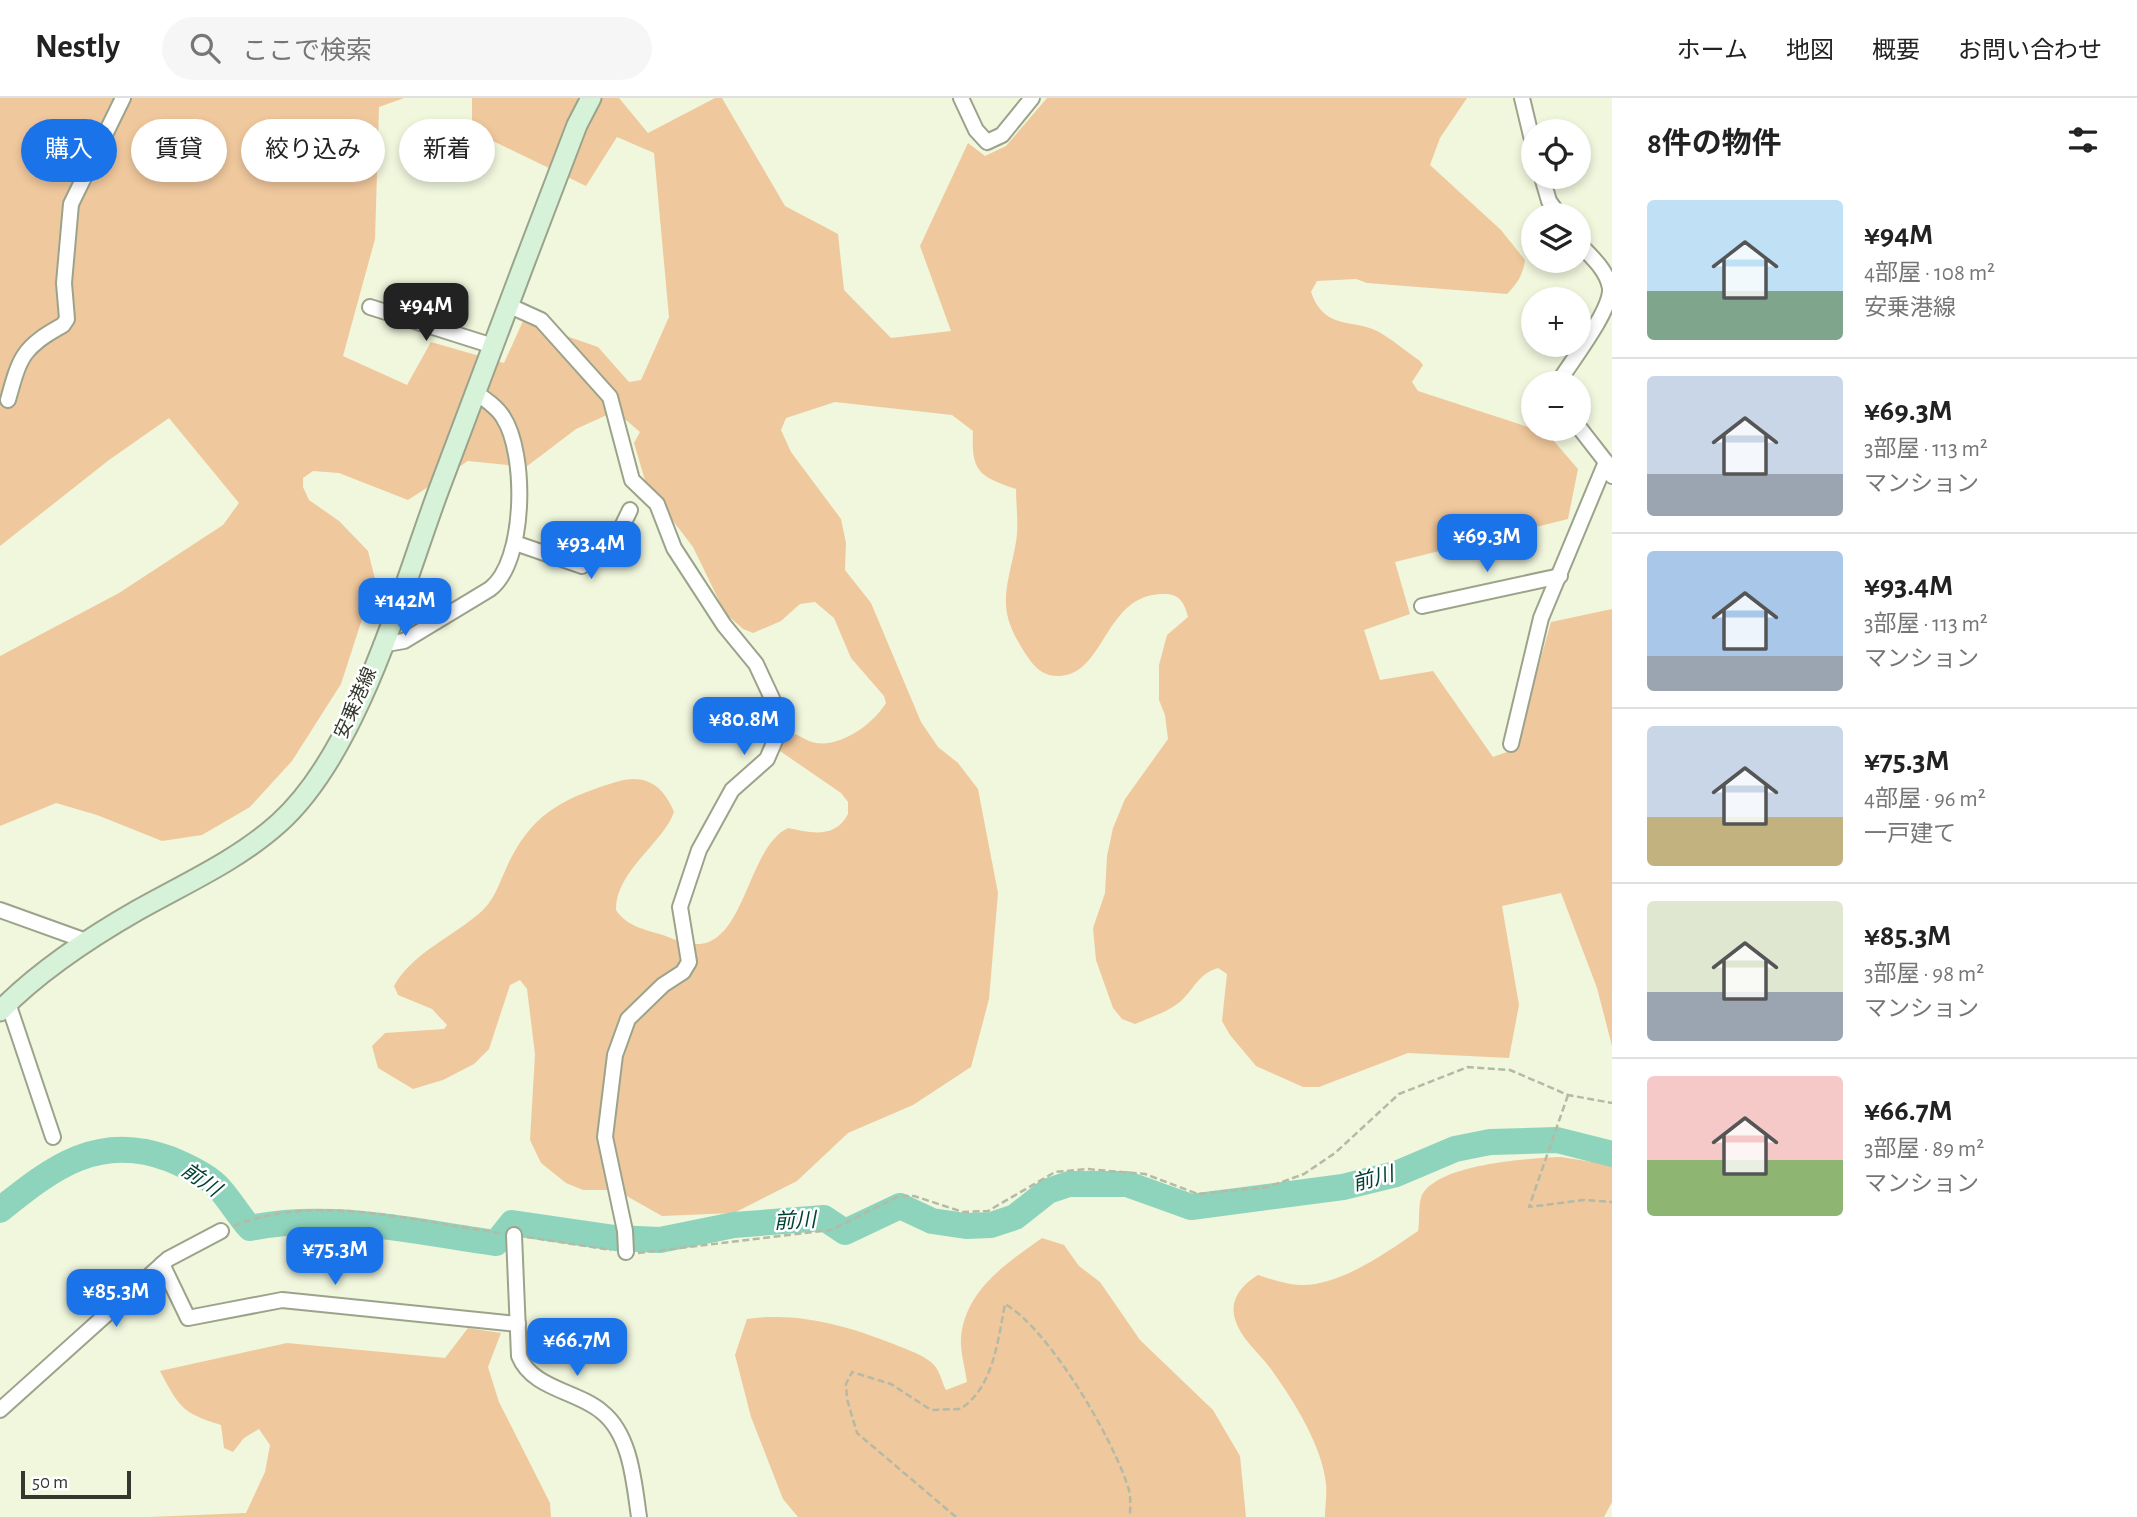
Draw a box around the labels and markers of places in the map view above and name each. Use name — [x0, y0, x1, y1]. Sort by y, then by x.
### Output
pin: ¥94M — [385, 284, 467, 343]
pin: ¥69.3M — [1430, 514, 1544, 574]
pin: ¥93.4M — [534, 522, 648, 581]
pin: ¥142M — [356, 578, 454, 638]
pin: ¥80.8M — [687, 698, 801, 757]
pin: ¥75.3M — [278, 1228, 392, 1287]
pin: ¥85.3M — [59, 1270, 173, 1329]
pin: ¥66.7M — [520, 1318, 634, 1378]

